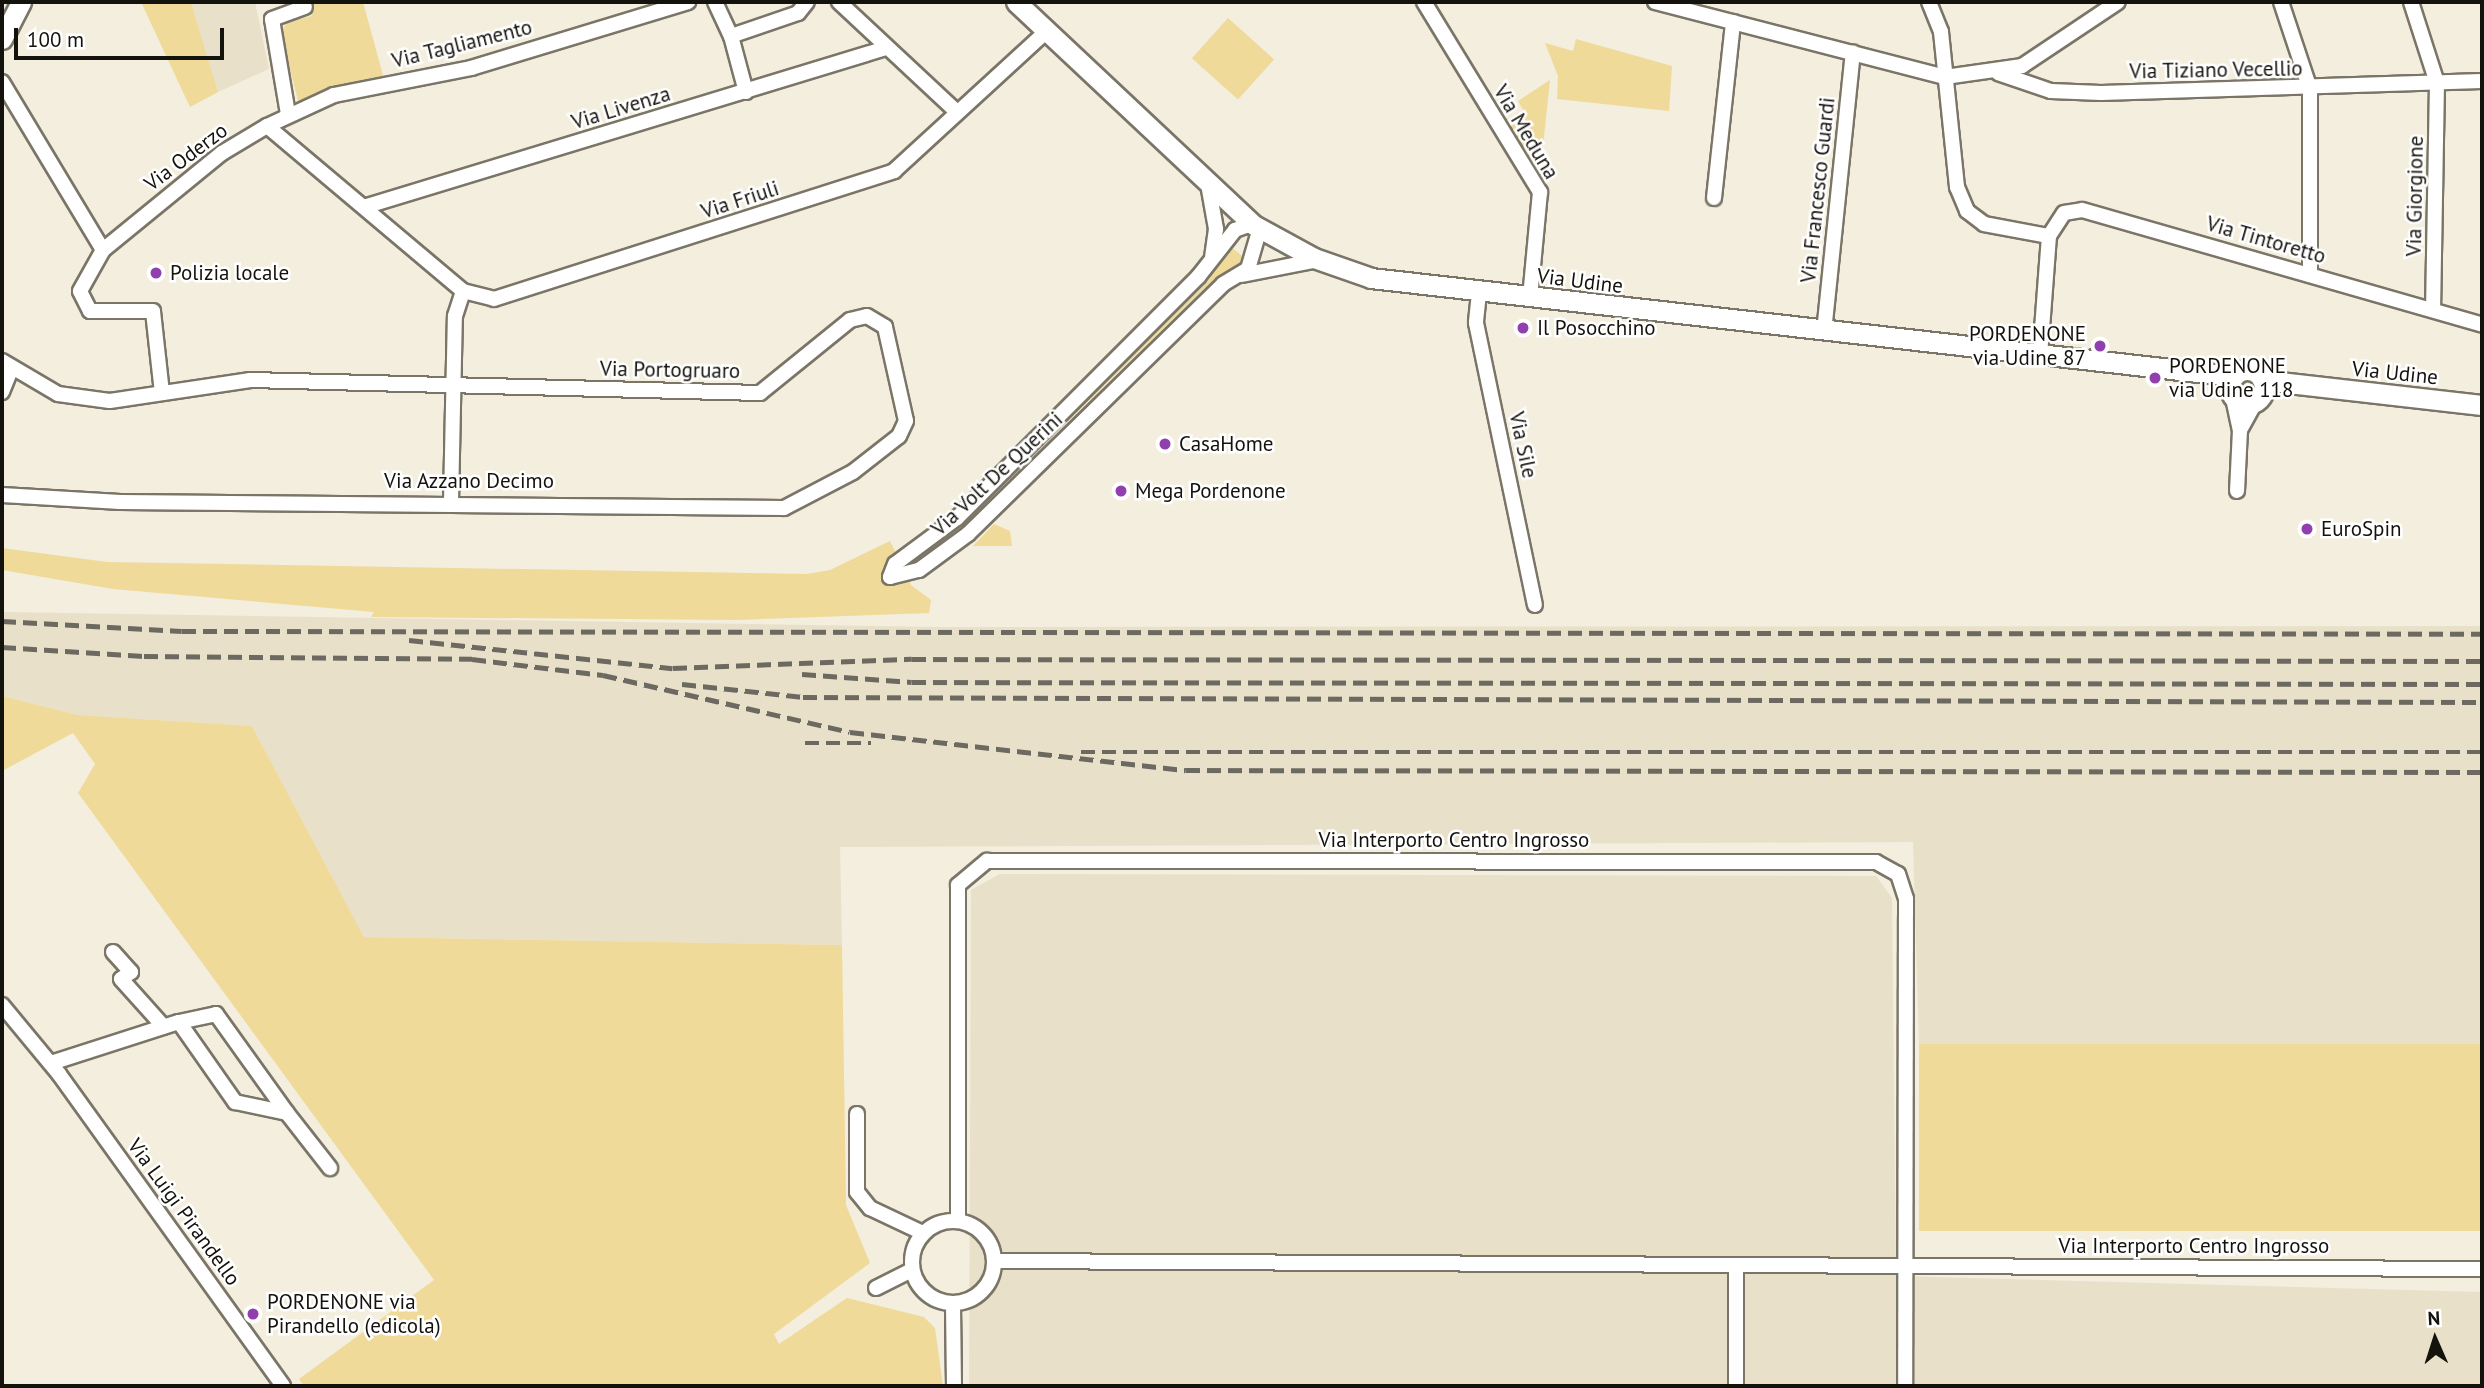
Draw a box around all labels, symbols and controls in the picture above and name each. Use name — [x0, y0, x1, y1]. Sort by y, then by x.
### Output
scale bar — [18, 14, 228, 58]
street label: Via Tagliamento — [389, 14, 535, 74]
text: 100 m — [27, 26, 84, 53]
street label: Via Tiziano Vecellio — [2128, 56, 2304, 84]
street label: Via Meduna — [1488, 80, 1564, 184]
street label: Via Livenza — [569, 81, 673, 135]
street label: Via Francesco Guardi — [1796, 96, 1840, 284]
street label: Via Oderzo — [140, 118, 232, 196]
street label: Via Giorgione — [2401, 135, 2429, 257]
street label: Via Friuli — [698, 176, 782, 224]
street label: Via Tintoretto — [2203, 211, 2329, 269]
place label: Polizia locale — [170, 260, 289, 286]
street label: Via Udine — [1536, 263, 1624, 299]
marker: Polizia locale — [148, 265, 164, 281]
place label: Il Posocchino — [1537, 315, 1656, 341]
marker: Il Posocchino — [1515, 320, 1531, 336]
place label: PORDENONE via Udine 87 — [1969, 321, 2086, 371]
marker: PORDENONE via Udine 87 — [2092, 338, 2108, 354]
place label: PORDENONE via Udine 118 — [2169, 353, 2293, 403]
street label: Via Portogruaro — [600, 356, 740, 384]
street label: Via Udine — [2351, 356, 2439, 390]
marker: PORDENONE via Udine 118 — [2147, 370, 2163, 386]
street label: Via Volt De Querini — [926, 407, 1068, 541]
street label: Via Sile — [1504, 410, 1542, 480]
place label: CasaHome — [1179, 431, 1273, 457]
marker: CasaHome — [1157, 436, 1173, 452]
street label: Via Azzano Decimo — [384, 468, 554, 494]
place label: Mega Pordenone — [1135, 478, 1286, 504]
marker: Mega Pordenone — [1113, 483, 1129, 499]
place label: EuroSpin — [2321, 516, 2402, 542]
marker: EuroSpin — [2299, 521, 2315, 537]
street label: Via Interporto Centro Ingrosso — [1319, 827, 1589, 853]
street label: Via Luigi Pirandello — [122, 1134, 246, 1290]
street label: Via Interporto Centro Ingrosso — [2059, 1233, 2329, 1259]
place label: PORDENONE via Pirandello (edicola) — [267, 1289, 441, 1339]
north arrow — [2400, 1304, 2470, 1374]
marker: PORDENONE via Pirandello (edicola) — [245, 1306, 261, 1322]
text: N — [2427, 1306, 2441, 1330]

